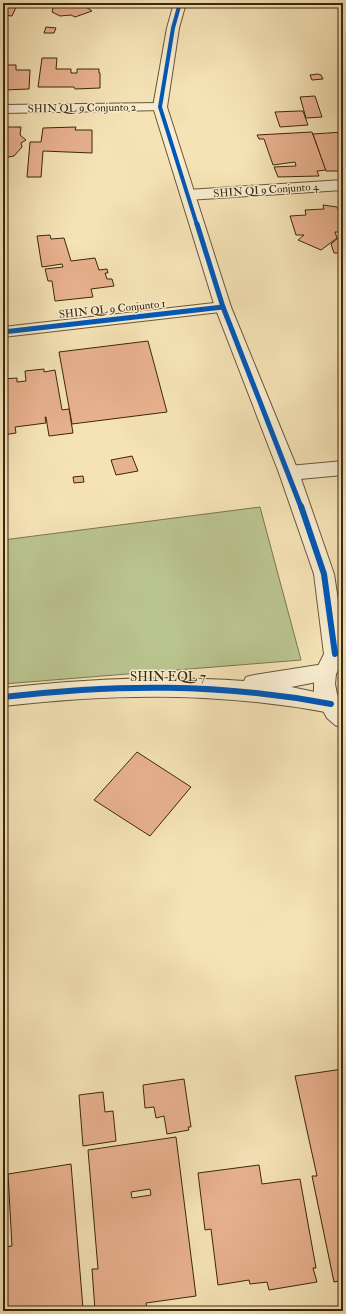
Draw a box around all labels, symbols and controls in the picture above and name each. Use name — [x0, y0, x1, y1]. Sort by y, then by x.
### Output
street label: SHIN QL 9 Conjunto 2 — [28, 101, 137, 116]
street label: SHIN QI 9 Conjunto 4 — [213, 180, 320, 201]
street label: SHIN QL 9 Conjunto 1 — [58, 297, 166, 322]
street label: SHIN EQL 7 — [130, 669, 206, 685]

